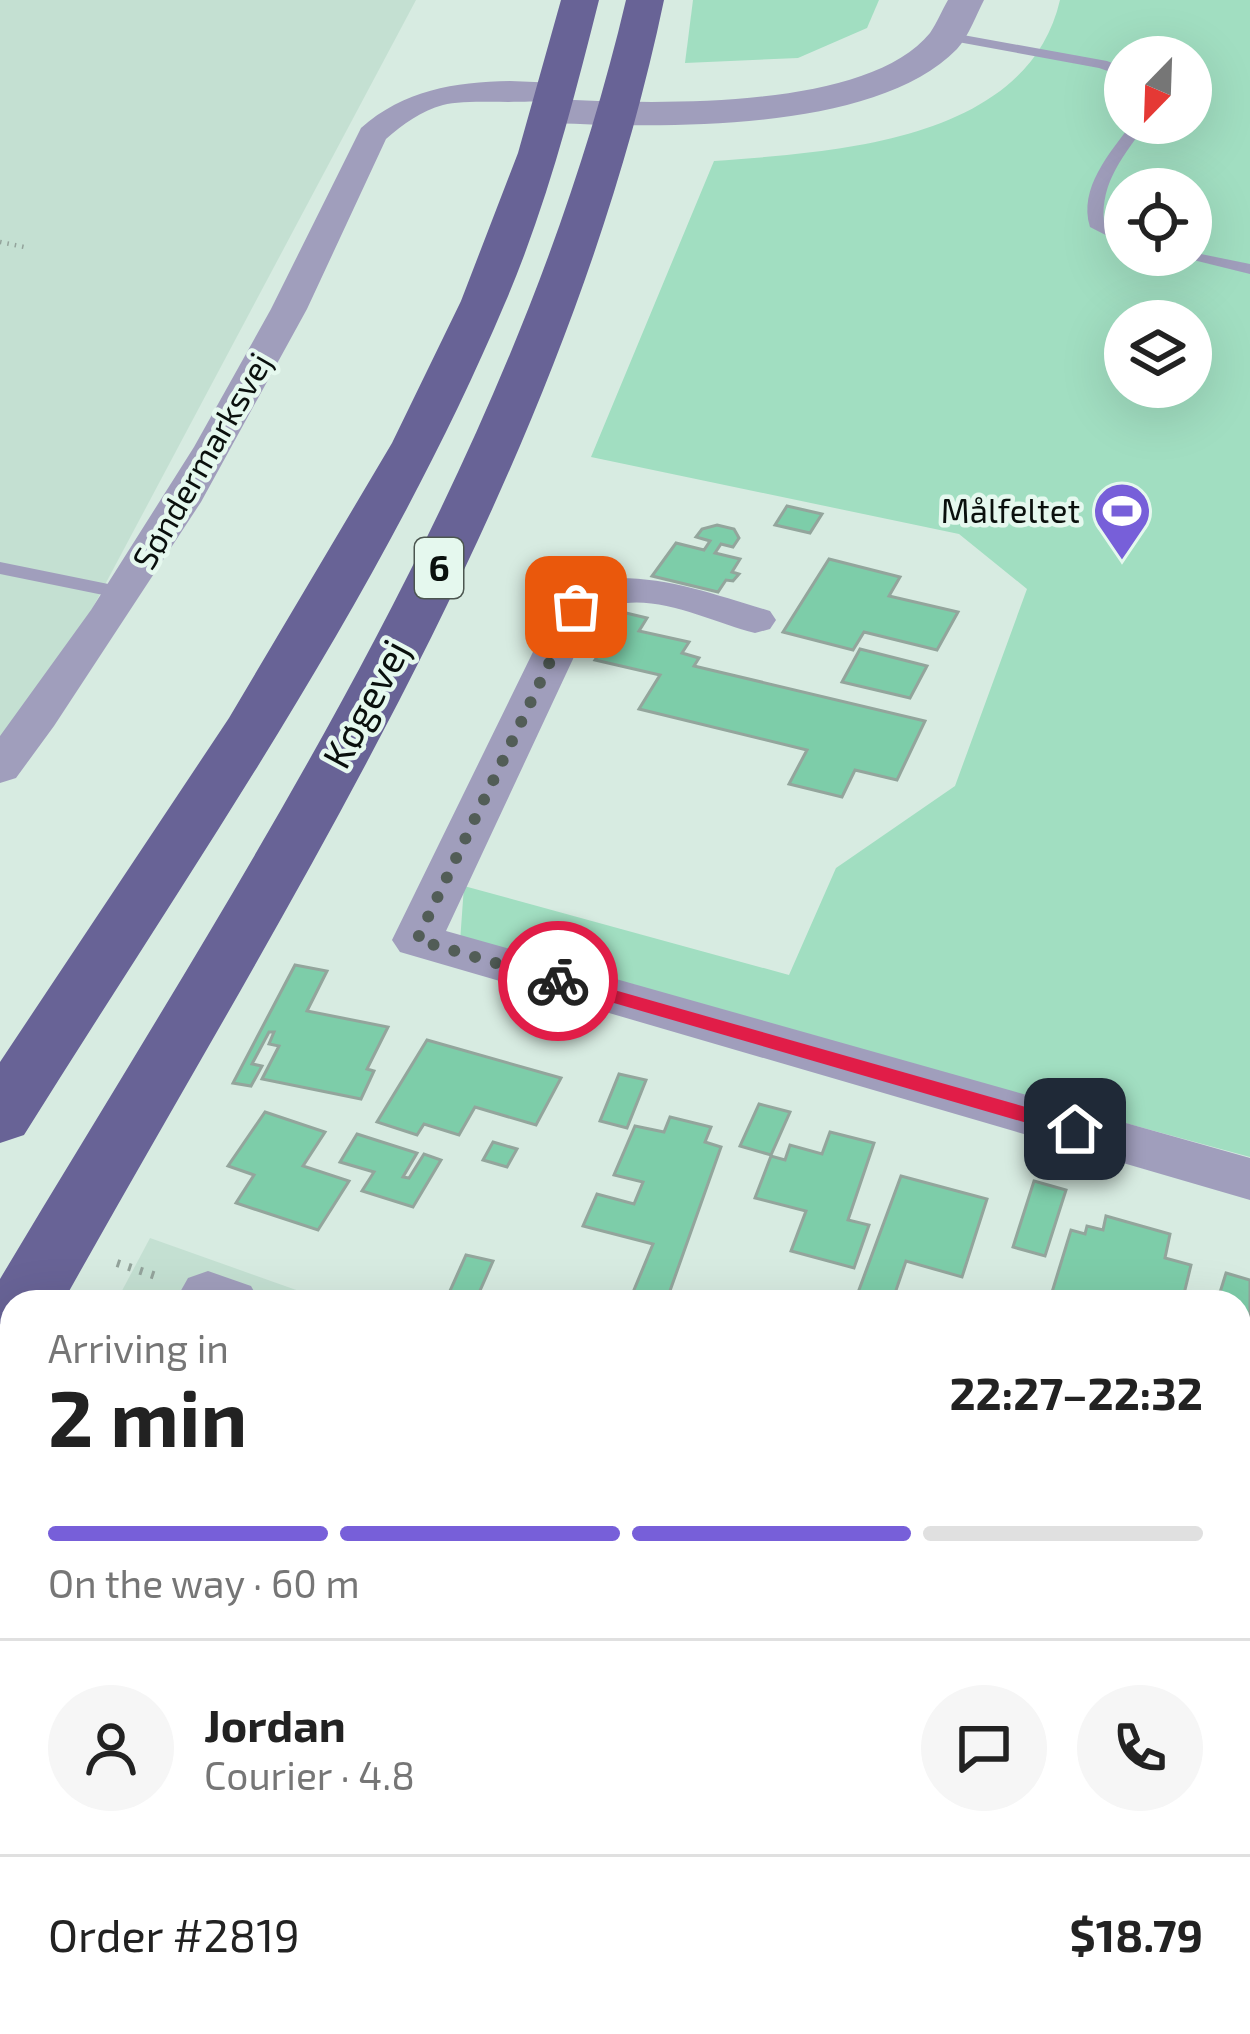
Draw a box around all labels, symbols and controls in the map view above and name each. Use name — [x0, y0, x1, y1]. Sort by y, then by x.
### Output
north arrow — [1104, 36, 1212, 144]
map controls — [1104, 36, 1212, 408]
button: locate — [1104, 168, 1212, 276]
button: layers — [1104, 300, 1212, 408]
street label: Søndermarksvej — [123, 345, 279, 576]
sports icon: Målfeltet — [1091, 480, 1153, 562]
place label: Målfeltet — [941, 490, 1080, 530]
road number: 6 — [415, 538, 463, 598]
pin — [525, 556, 627, 658]
icon: bag — [543, 574, 609, 640]
street label: Køgevej — [311, 631, 418, 776]
courier — [498, 921, 618, 1041]
icon: bike — [525, 948, 591, 1014]
pin — [1024, 1078, 1126, 1180]
icon: home — [1042, 1096, 1108, 1162]
text: Arriving in — [48, 1324, 229, 1371]
text: 22:27–22:32 — [949, 1365, 1203, 1419]
text: 2 min — [48, 1369, 247, 1463]
text: On the way · 60 m — [48, 1559, 360, 1606]
button: person — [48, 1685, 174, 1811]
button: chat — [921, 1685, 1047, 1811]
button: phone — [1077, 1685, 1203, 1811]
text: Jordan — [204, 1697, 346, 1751]
text: Courier · 4.8 — [204, 1751, 415, 1798]
text: Order #2819 — [48, 1907, 300, 1961]
text: $18.79 — [1070, 1907, 1203, 1961]

